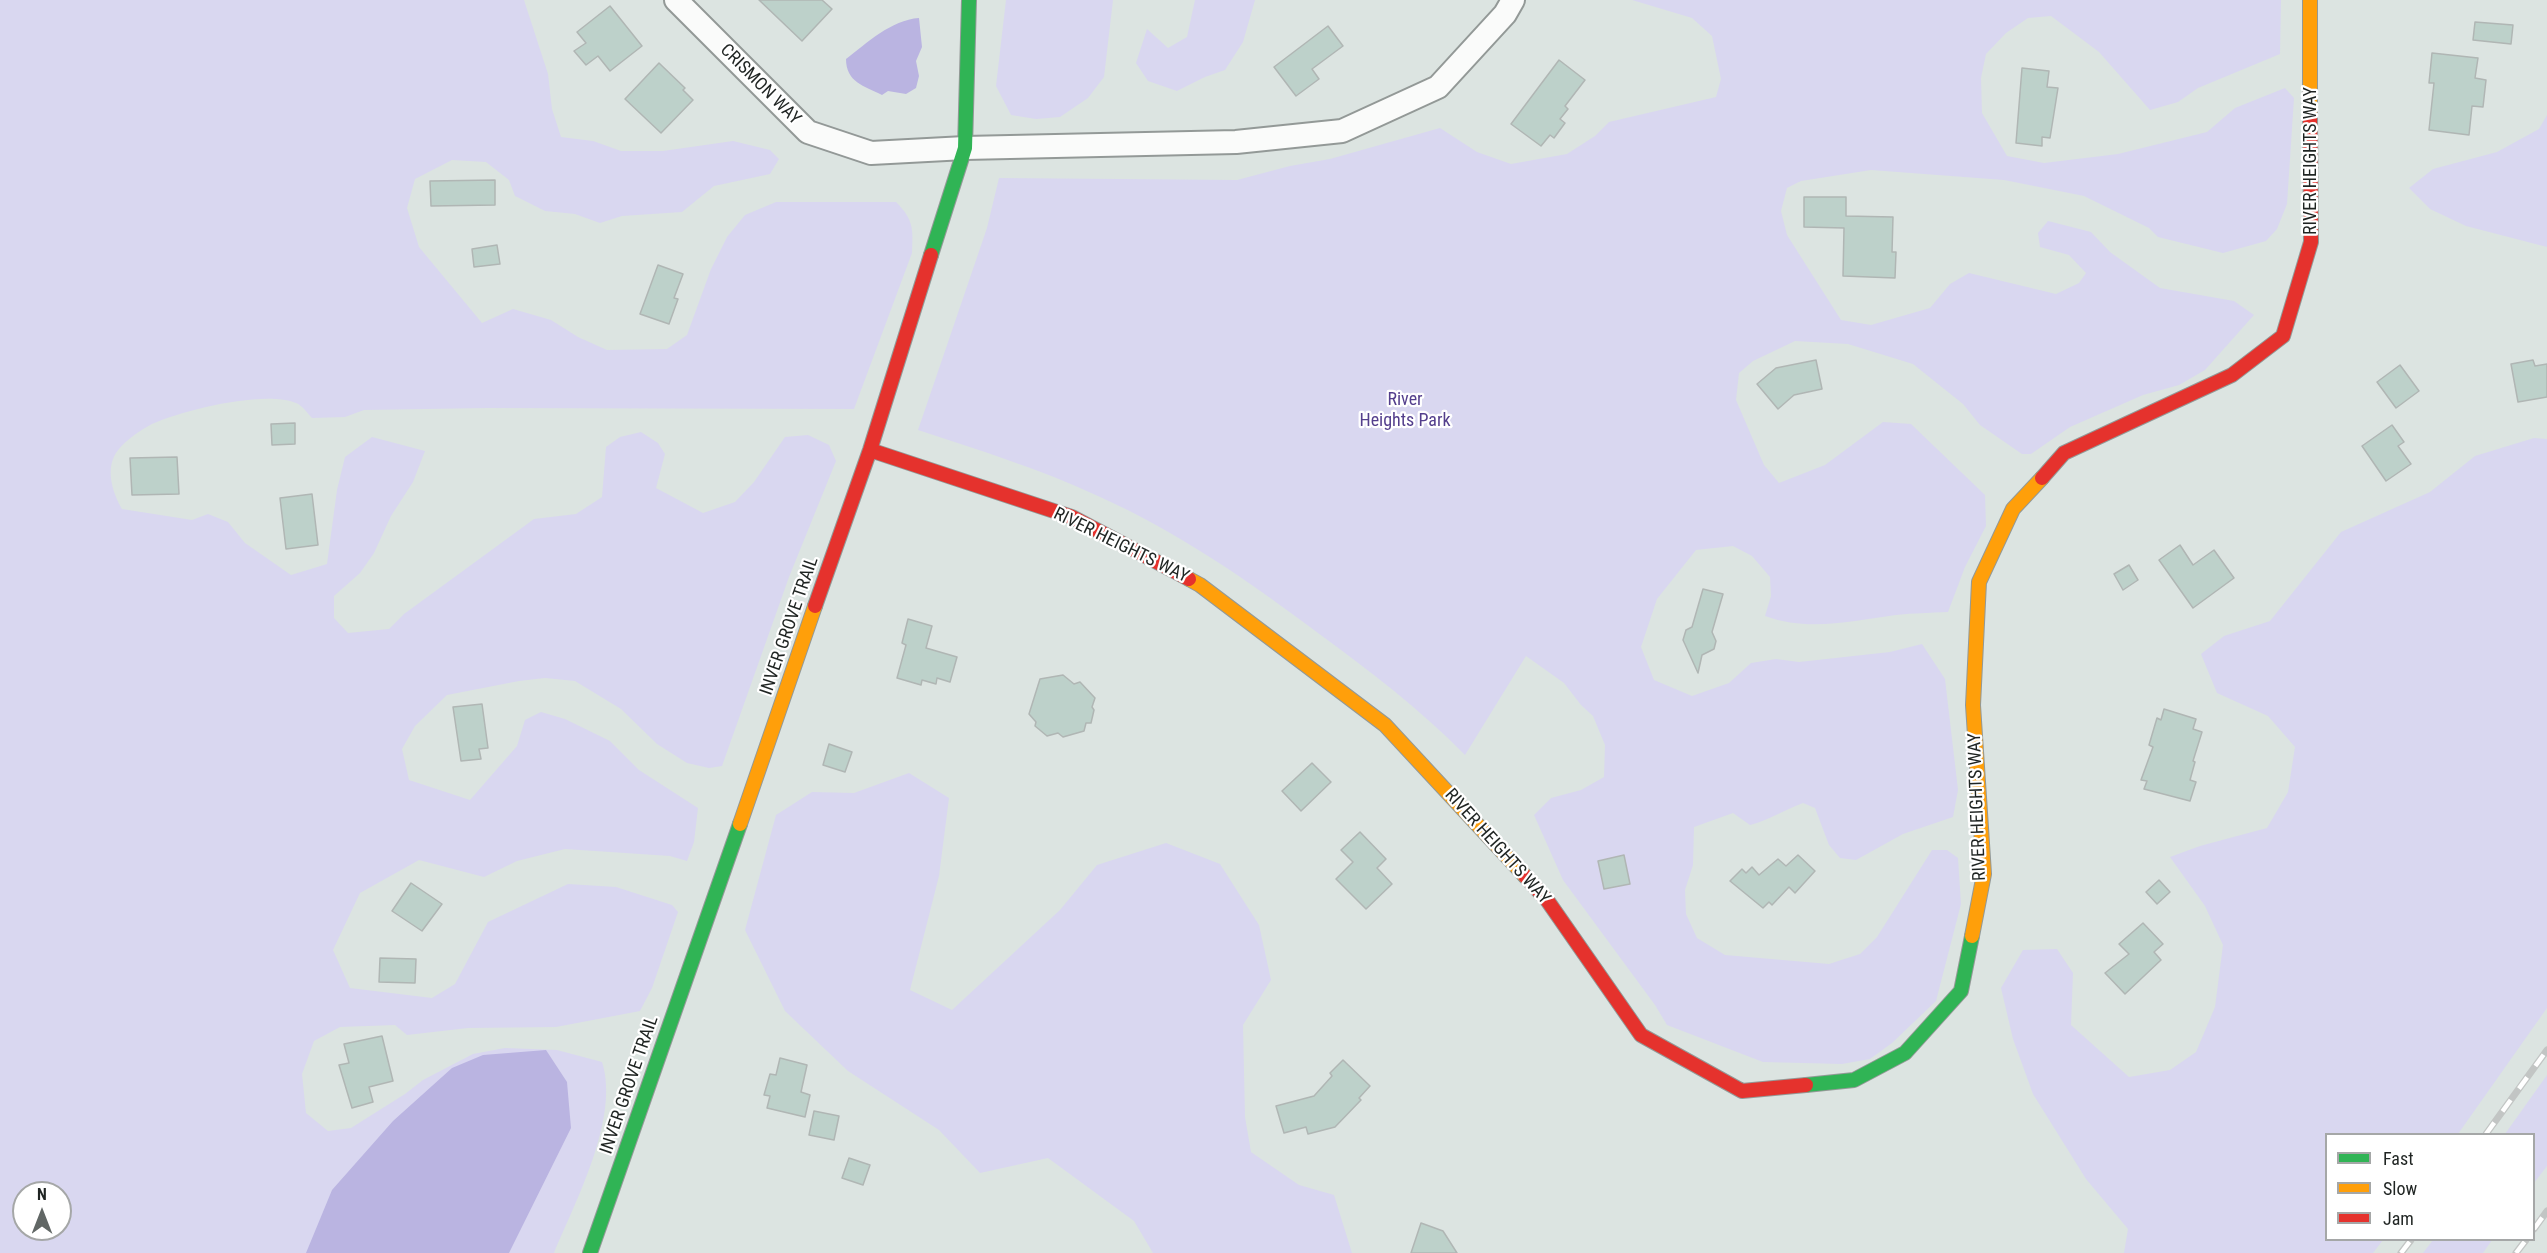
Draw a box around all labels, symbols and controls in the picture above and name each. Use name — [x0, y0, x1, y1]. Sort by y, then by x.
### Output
street label: CRISMON WAY — [715, 40, 805, 130]
street label: RIVER HEIGHTS WAY — [2300, 87, 2322, 235]
park label: River Heights Park — [1359, 389, 1451, 432]
street label: RIVER HEIGHTS WAY — [1050, 504, 1192, 588]
street label: INVER GROVE TRAIL — [756, 554, 824, 698]
street label: RIVER HEIGHTS WAY — [1965, 733, 1991, 881]
street label: RIVER HEIGHTS WAY — [1439, 785, 1555, 909]
street label: INVER GROVE TRAIL — [596, 1013, 664, 1157]
legend — [2325, 1133, 2535, 1241]
text: Fast — [2383, 1148, 2414, 1169]
text: Slow — [2383, 1178, 2417, 1199]
north arrow — [12, 1181, 72, 1241]
text: N — [37, 1185, 47, 1204]
text: Jam — [2383, 1208, 2414, 1229]

